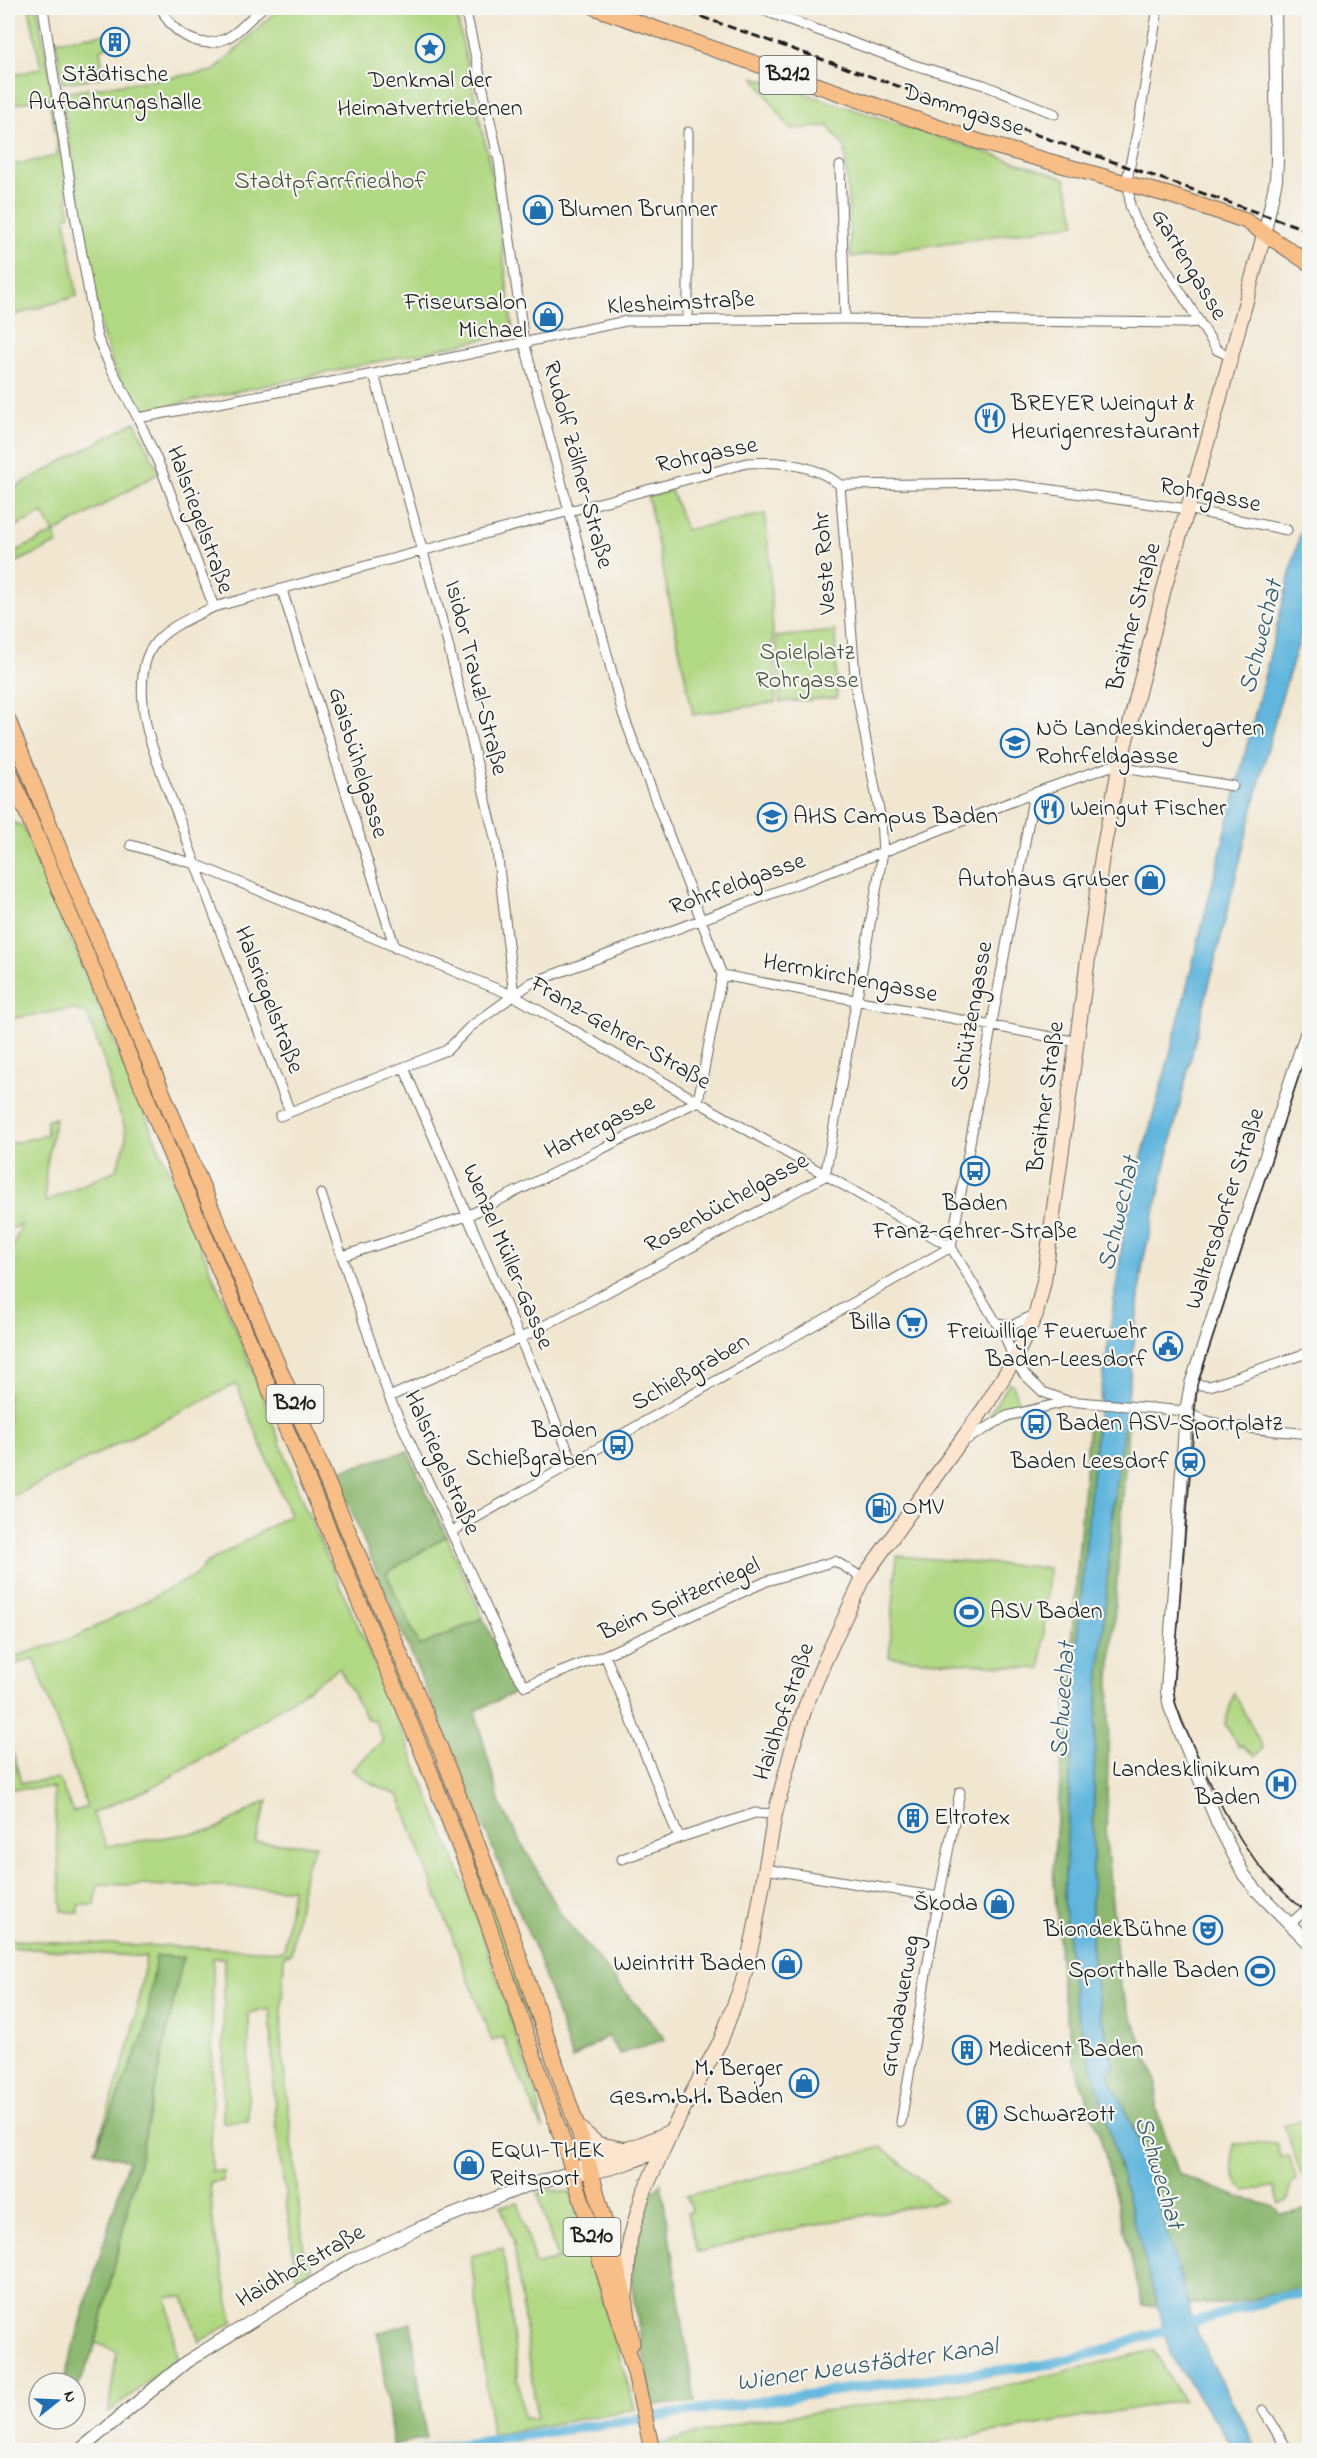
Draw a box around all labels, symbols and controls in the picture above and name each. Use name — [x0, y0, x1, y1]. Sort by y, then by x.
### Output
building icon: Städtische Aufbahrungshalle — [99, 26, 131, 58]
place icon: Denkmal der Heimatvertriebenen — [414, 32, 446, 64]
road number: B212 — [760, 56, 816, 94]
place label: Städtische Aufbahrungshalle — [28, 58, 202, 121]
place label: Denkmal der Heimatvertriebenen — [337, 64, 523, 127]
street label: Dammgasse — [896, 74, 1029, 147]
park label: Stadtpfarrfriedhof — [234, 165, 427, 200]
place label: Blumen Brunner — [558, 193, 718, 228]
shop icon: Blumen Brunner — [522, 194, 554, 226]
street label: Gartengasse — [1141, 202, 1235, 328]
street label: Klesheimstraße — [606, 283, 756, 325]
place label: Friseursalon Michael — [403, 286, 527, 349]
shop icon: Friseursalon Michael — [532, 301, 564, 333]
street label: Rudolf Zöllner-Straße — [533, 358, 622, 573]
place label: BREYER Weingut & Heurigenrestaurant — [1010, 387, 1200, 450]
restaurant icon: BREYER Weingut & Heurigenrestaurant — [974, 402, 1006, 434]
street label: Rohrgasse — [653, 428, 761, 484]
street label: Halsriegelstraße — [156, 441, 242, 599]
street label: Rohrgasse — [1156, 469, 1264, 523]
street label: Veste Rohr — [805, 510, 847, 617]
street label: Braitner Straße — [1098, 539, 1172, 696]
water label: Schwechat — [1230, 574, 1295, 698]
street label: Isidor Trauzl-Straße — [434, 577, 516, 779]
park label: Spielplatz Rohrgasse — [756, 636, 859, 699]
street label: Gaisbühelgasse — [317, 683, 397, 843]
place label: NÖ Landeskindergarten Rohrfeldgasse — [1036, 712, 1264, 775]
school or university icon: NÖ Landeskindergarten Rohrfeldgasse — [999, 727, 1031, 759]
place label: Weingut Fischer — [1070, 792, 1227, 827]
restaurant icon: Weingut Fischer — [1033, 793, 1065, 825]
place label: AHS Campus Baden — [793, 800, 998, 835]
school or university icon: AHS Campus Baden — [756, 801, 788, 833]
street label: Rohrfeldgasse — [665, 844, 811, 926]
place label: Autohaus Gruber — [957, 863, 1130, 898]
shop icon: Autohaus Gruber — [1134, 864, 1166, 896]
street label: Halsriegelstraße — [224, 921, 312, 1079]
street label: Schützengasse — [943, 938, 1003, 1093]
street label: Herrnkirchengasse — [760, 945, 941, 1013]
street label: Franz-Gehrer-Straße — [522, 967, 717, 1100]
street label: Braitner Straße — [1019, 1019, 1075, 1176]
street label: Hartergasse — [539, 1086, 662, 1170]
street label: Waltersdorfer Straße — [1177, 1104, 1275, 1314]
street label: Rosenbüchelgasse — [639, 1144, 816, 1264]
water label: Schwechat — [1088, 1151, 1152, 1275]
bus stop icon: Baden Franz-Gehrer-Straße — [959, 1155, 991, 1187]
street label: Wenzel Müller-Gasse — [452, 1159, 562, 1356]
place label: Baden Franz-Gehrer-Straße — [872, 1187, 1077, 1250]
place label: Billa — [849, 1306, 891, 1341]
supermarket icon: Billa — [896, 1307, 928, 1339]
place label: Freiwillige Feuerwehr Baden-Leesdorf — [946, 1315, 1148, 1378]
street label: Schießgraben — [625, 1325, 757, 1421]
public building icon: Freiwillige Feuerwehr Baden-Leesdorf — [1152, 1330, 1184, 1362]
road number: B210 — [266, 1385, 324, 1423]
street label: Halsriegelstraße — [393, 1385, 489, 1541]
place label: Baden ASV-Sportplatz — [1056, 1407, 1283, 1442]
bus stop icon: Baden ASV-Sportplatz — [1020, 1408, 1052, 1440]
place label: Baden Schießgraben — [465, 1414, 597, 1477]
bus stop icon: Baden Schießgraben — [602, 1429, 634, 1461]
place label: Baden Leesdorf — [1010, 1445, 1170, 1480]
station icon: Baden Leesdorf — [1174, 1446, 1206, 1478]
place label: OMV — [902, 1491, 944, 1526]
fuel station icon: OMV — [865, 1492, 897, 1524]
street label: Beim Spitzerriegel — [593, 1549, 766, 1652]
place label: ASV Baden — [990, 1595, 1103, 1630]
sports icon: ASV Baden — [953, 1596, 985, 1628]
street label: Haidhofstraße — [745, 1638, 825, 1786]
water label: Schwechat — [1041, 1639, 1087, 1759]
place label: Landesklinikum Baden — [1112, 1753, 1260, 1816]
hospital icon: Landesklinikum Baden — [1265, 1768, 1297, 1800]
place label: Eltrotex — [934, 1801, 1010, 1836]
building icon: Eltrotex — [897, 1802, 929, 1834]
place label: Škoda — [913, 1887, 978, 1922]
shop icon: Škoda — [983, 1888, 1015, 1920]
place label: BiondekBühne — [1043, 1913, 1187, 1948]
theatre icon: BiondekBühne — [1192, 1914, 1224, 1946]
street label: Grundauerweg — [871, 1932, 931, 2080]
place label: Weintritt Baden — [613, 1947, 766, 1982]
shop icon: Weintritt Baden — [771, 1948, 803, 1980]
place label: Sporthalle Baden — [1068, 1954, 1239, 1989]
sports icon: Sporthalle Baden — [1244, 1955, 1276, 1987]
place label: Medicent Baden — [988, 2033, 1144, 2068]
building icon: Medicent Baden — [951, 2034, 983, 2066]
place label: M. Berger Ges.m.b.H. Baden — [609, 2052, 784, 2115]
shop icon: M. Berger Ges.m.b.H. Baden — [788, 2067, 820, 2099]
place label: Schwarzott — [1003, 2098, 1115, 2133]
building icon: Schwarzott — [966, 2099, 998, 2131]
water label: Schwechat — [1123, 2112, 1194, 2236]
place label: EQUI-THEK Reitsport — [490, 2134, 604, 2197]
shop icon: EQUI-THEK Reitsport — [453, 2149, 485, 2181]
street label: Haidhofstraße — [230, 2216, 372, 2318]
road number: B210 — [564, 2218, 620, 2256]
water label: Wiener Neustädter Kanal — [734, 2328, 1003, 2403]
north arrow — [27, 2371, 87, 2431]
text: N — [56, 2388, 83, 2406]

